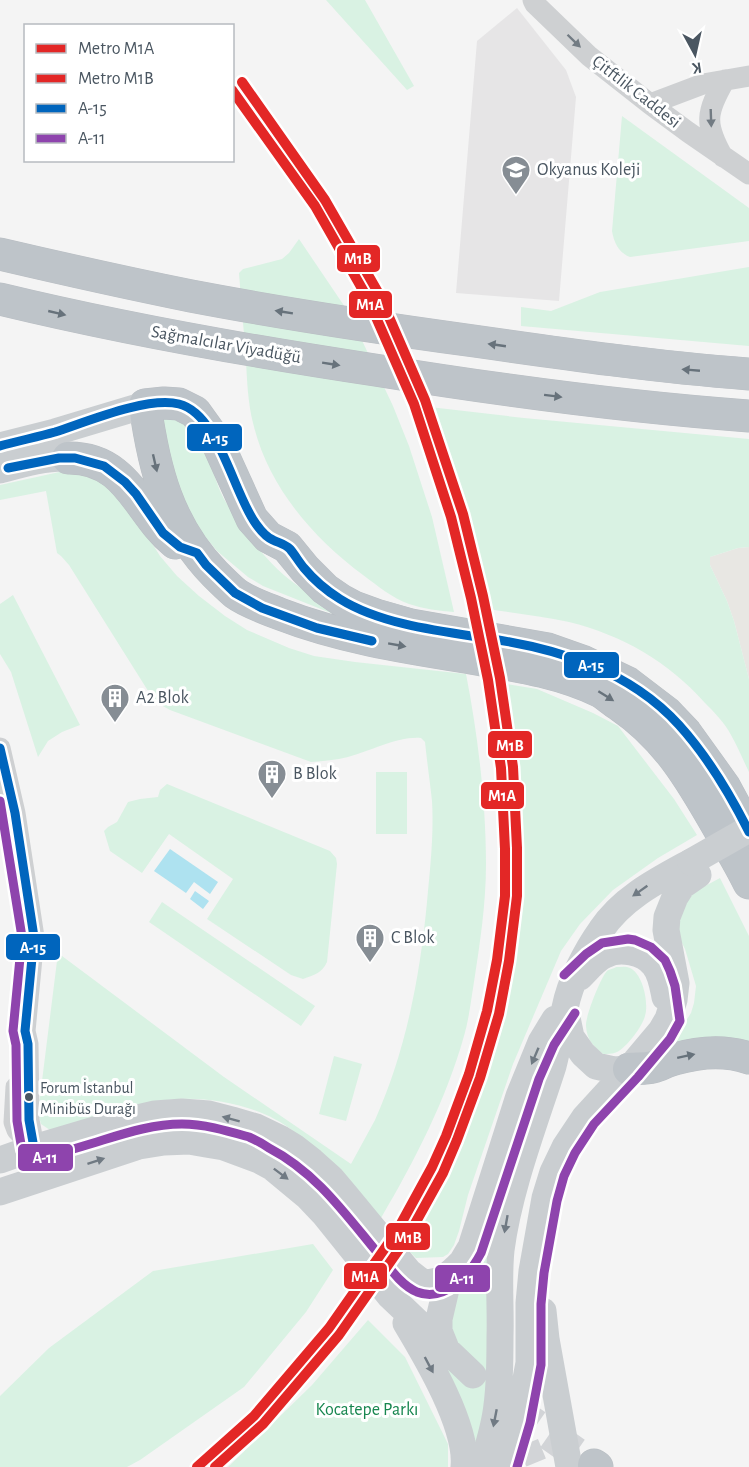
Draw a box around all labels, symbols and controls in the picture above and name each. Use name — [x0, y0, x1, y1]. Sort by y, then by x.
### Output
legend — [24, 24, 234, 162]
north arrow — [665, 24, 725, 84]
one-way arrow — [567, 34, 581, 48]
text: Metro M1A — [78, 40, 155, 58]
street label: Çitftlik Caddesi — [589, 52, 683, 132]
text: K — [691, 59, 703, 77]
text: Metro M1B — [78, 70, 154, 88]
text: A-15 — [78, 100, 107, 118]
one-way arrow — [706, 108, 716, 127]
text: A-11 — [78, 130, 105, 148]
school or university icon: Okyanus Koleji — [500, 154, 532, 196]
place label: Okyanus Koleji — [537, 161, 640, 179]
line badge: M1B — [336, 244, 381, 273]
text: M1B — [344, 251, 372, 267]
line badge: M1A — [348, 290, 393, 319]
text: M1A — [356, 297, 384, 313]
one-way arrow — [274, 307, 293, 316]
one-way arrow — [48, 309, 67, 318]
street label: Sağmalcılar Viyadüğü — [150, 323, 302, 367]
one-way arrow — [488, 340, 507, 349]
one-way arrow — [322, 359, 341, 368]
one-way arrow — [681, 365, 700, 375]
one-way arrow — [543, 391, 562, 400]
line badge: A-15 — [186, 423, 243, 452]
text: A-15 — [202, 431, 228, 447]
one-way arrow — [151, 453, 161, 472]
one-way arrow — [388, 641, 407, 650]
line badge: A-15 — [563, 651, 620, 679]
text: A-15 — [578, 658, 604, 674]
building icon: A2 Blok — [99, 682, 131, 724]
place label: A2 Blok — [136, 689, 190, 707]
one-way arrow — [598, 691, 614, 702]
line badge: M1B — [487, 730, 533, 759]
text: M1B — [496, 738, 524, 754]
building icon: B Blok — [256, 758, 288, 800]
place label: B Blok — [293, 765, 338, 783]
line badge: M1A — [480, 781, 525, 810]
text: M1A — [488, 788, 516, 804]
one-way arrow — [633, 885, 649, 897]
building icon: C Blok — [354, 922, 386, 964]
place label: C Blok — [391, 929, 435, 947]
line badge: A-15 — [5, 933, 61, 961]
text: A-15 — [20, 940, 46, 956]
one-way arrow — [530, 1047, 540, 1065]
one-way arrow — [677, 1051, 695, 1061]
place label: Forum İstanbul Minibüs Durağı — [40, 1078, 136, 1117]
marker: Forum İstanbul Minibüs Durağı — [23, 1091, 35, 1103]
one-way arrow — [221, 1114, 240, 1124]
line badge: A-11 — [17, 1143, 74, 1172]
text: A-11 — [32, 1150, 58, 1166]
one-way arrow — [87, 1155, 105, 1165]
one-way arrow — [273, 1168, 289, 1180]
one-way arrow — [501, 1215, 510, 1234]
line badge: M1B — [385, 1222, 431, 1251]
text: M1B — [394, 1230, 422, 1246]
line badge: M1A — [343, 1262, 388, 1290]
line badge: A-11 — [434, 1264, 491, 1293]
text: M1A — [351, 1269, 379, 1285]
text: A-11 — [449, 1271, 475, 1287]
one-way arrow — [424, 1357, 434, 1374]
park label: Kocatepe Parkı — [316, 1401, 418, 1419]
one-way arrow — [490, 1409, 499, 1428]

